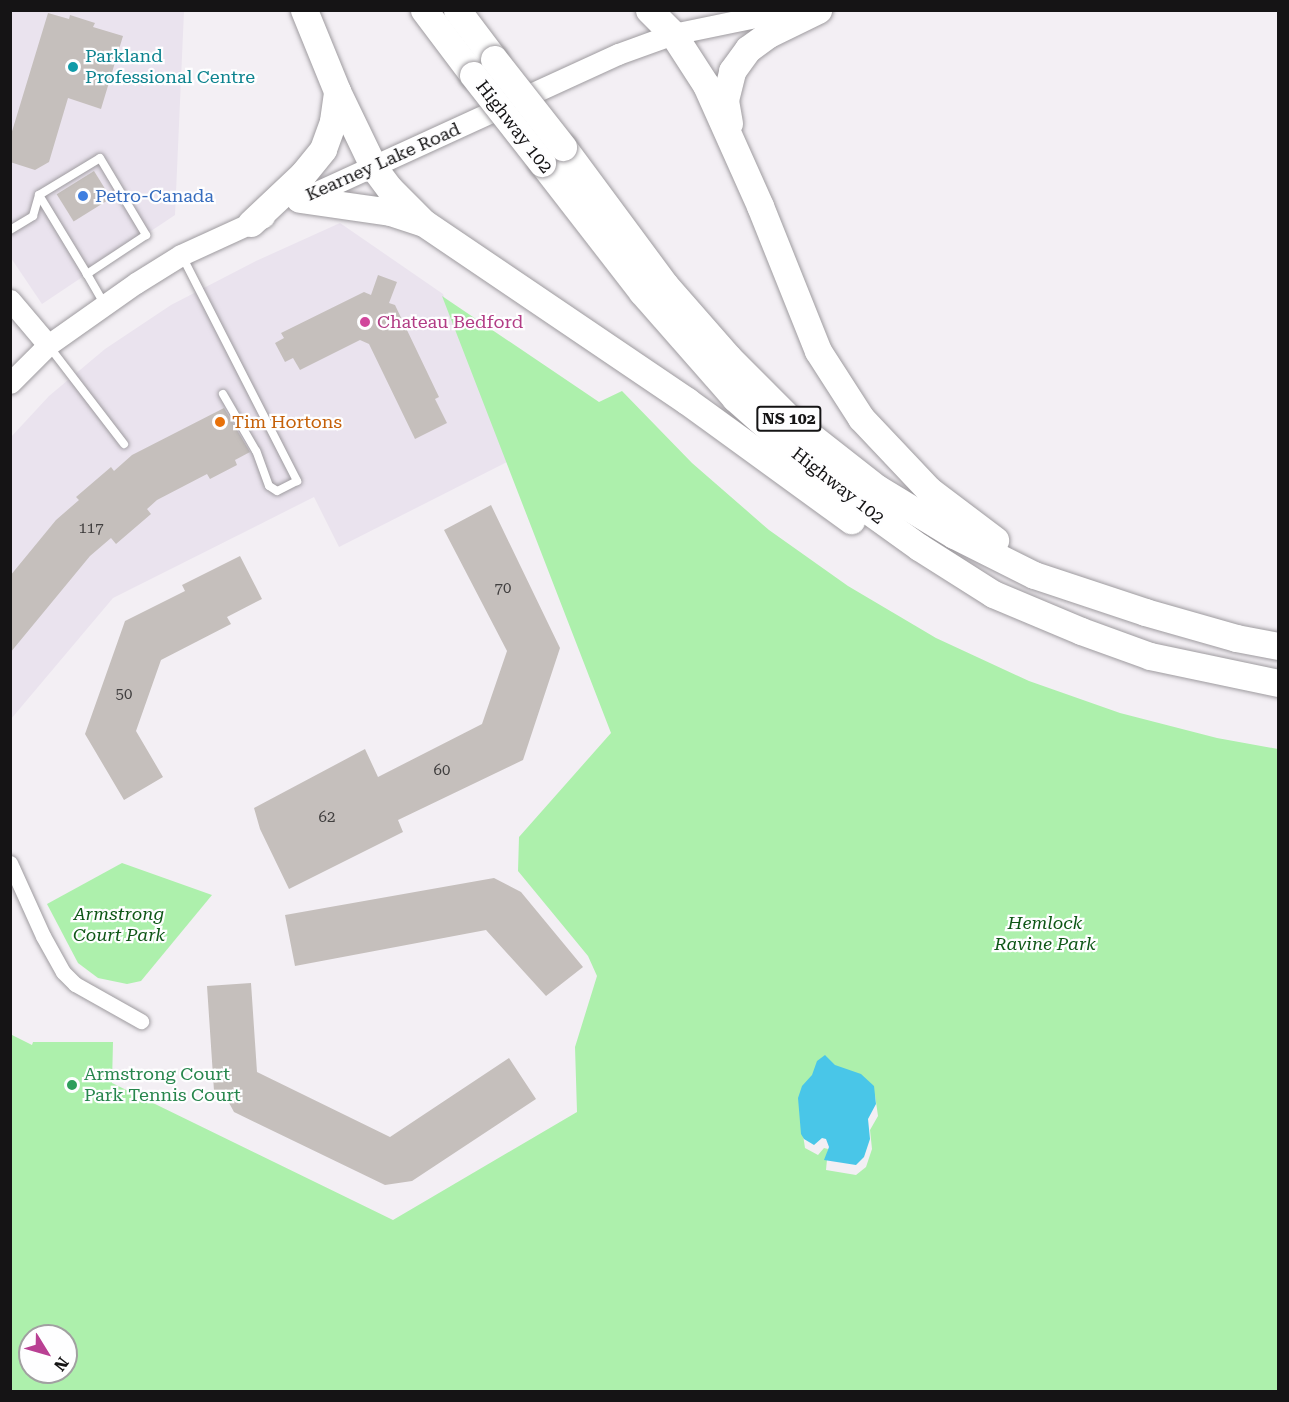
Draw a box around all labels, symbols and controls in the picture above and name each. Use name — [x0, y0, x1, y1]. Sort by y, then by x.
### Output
place label: Parkland Professional Centre — [85, 46, 255, 88]
marker: Parkland Professional Centre — [66, 60, 80, 74]
street label: Highway 102 — [471, 76, 557, 178]
street label: Kearney Lake Road — [302, 118, 464, 206]
place label: Petro-Canada — [95, 185, 214, 207]
marker: Petro-Canada — [76, 189, 90, 203]
place label: Chateau Bedford — [377, 311, 523, 333]
marker: Chateau Bedford — [358, 315, 372, 329]
road number: NS 102 — [756, 406, 822, 432]
place label: Tim Hortons — [232, 411, 342, 433]
marker: Tim Hortons — [213, 415, 227, 429]
street label: Highway 102 — [787, 443, 889, 529]
house number: 117 — [78, 520, 104, 538]
house number: 70 — [495, 580, 511, 598]
house number: 50 — [116, 686, 132, 704]
house number: 60 — [434, 762, 450, 780]
house number: 62 — [319, 809, 335, 827]
park label: Armstrong Court Park — [73, 904, 165, 946]
park label: Hemlock Ravine Park — [994, 913, 1096, 956]
place label: Armstrong Court Park Tennis Court — [84, 1064, 241, 1106]
marker: Armstrong Court Park Tennis Court — [65, 1078, 79, 1092]
north arrow — [18, 1324, 78, 1384]
text: N — [50, 1353, 72, 1375]

